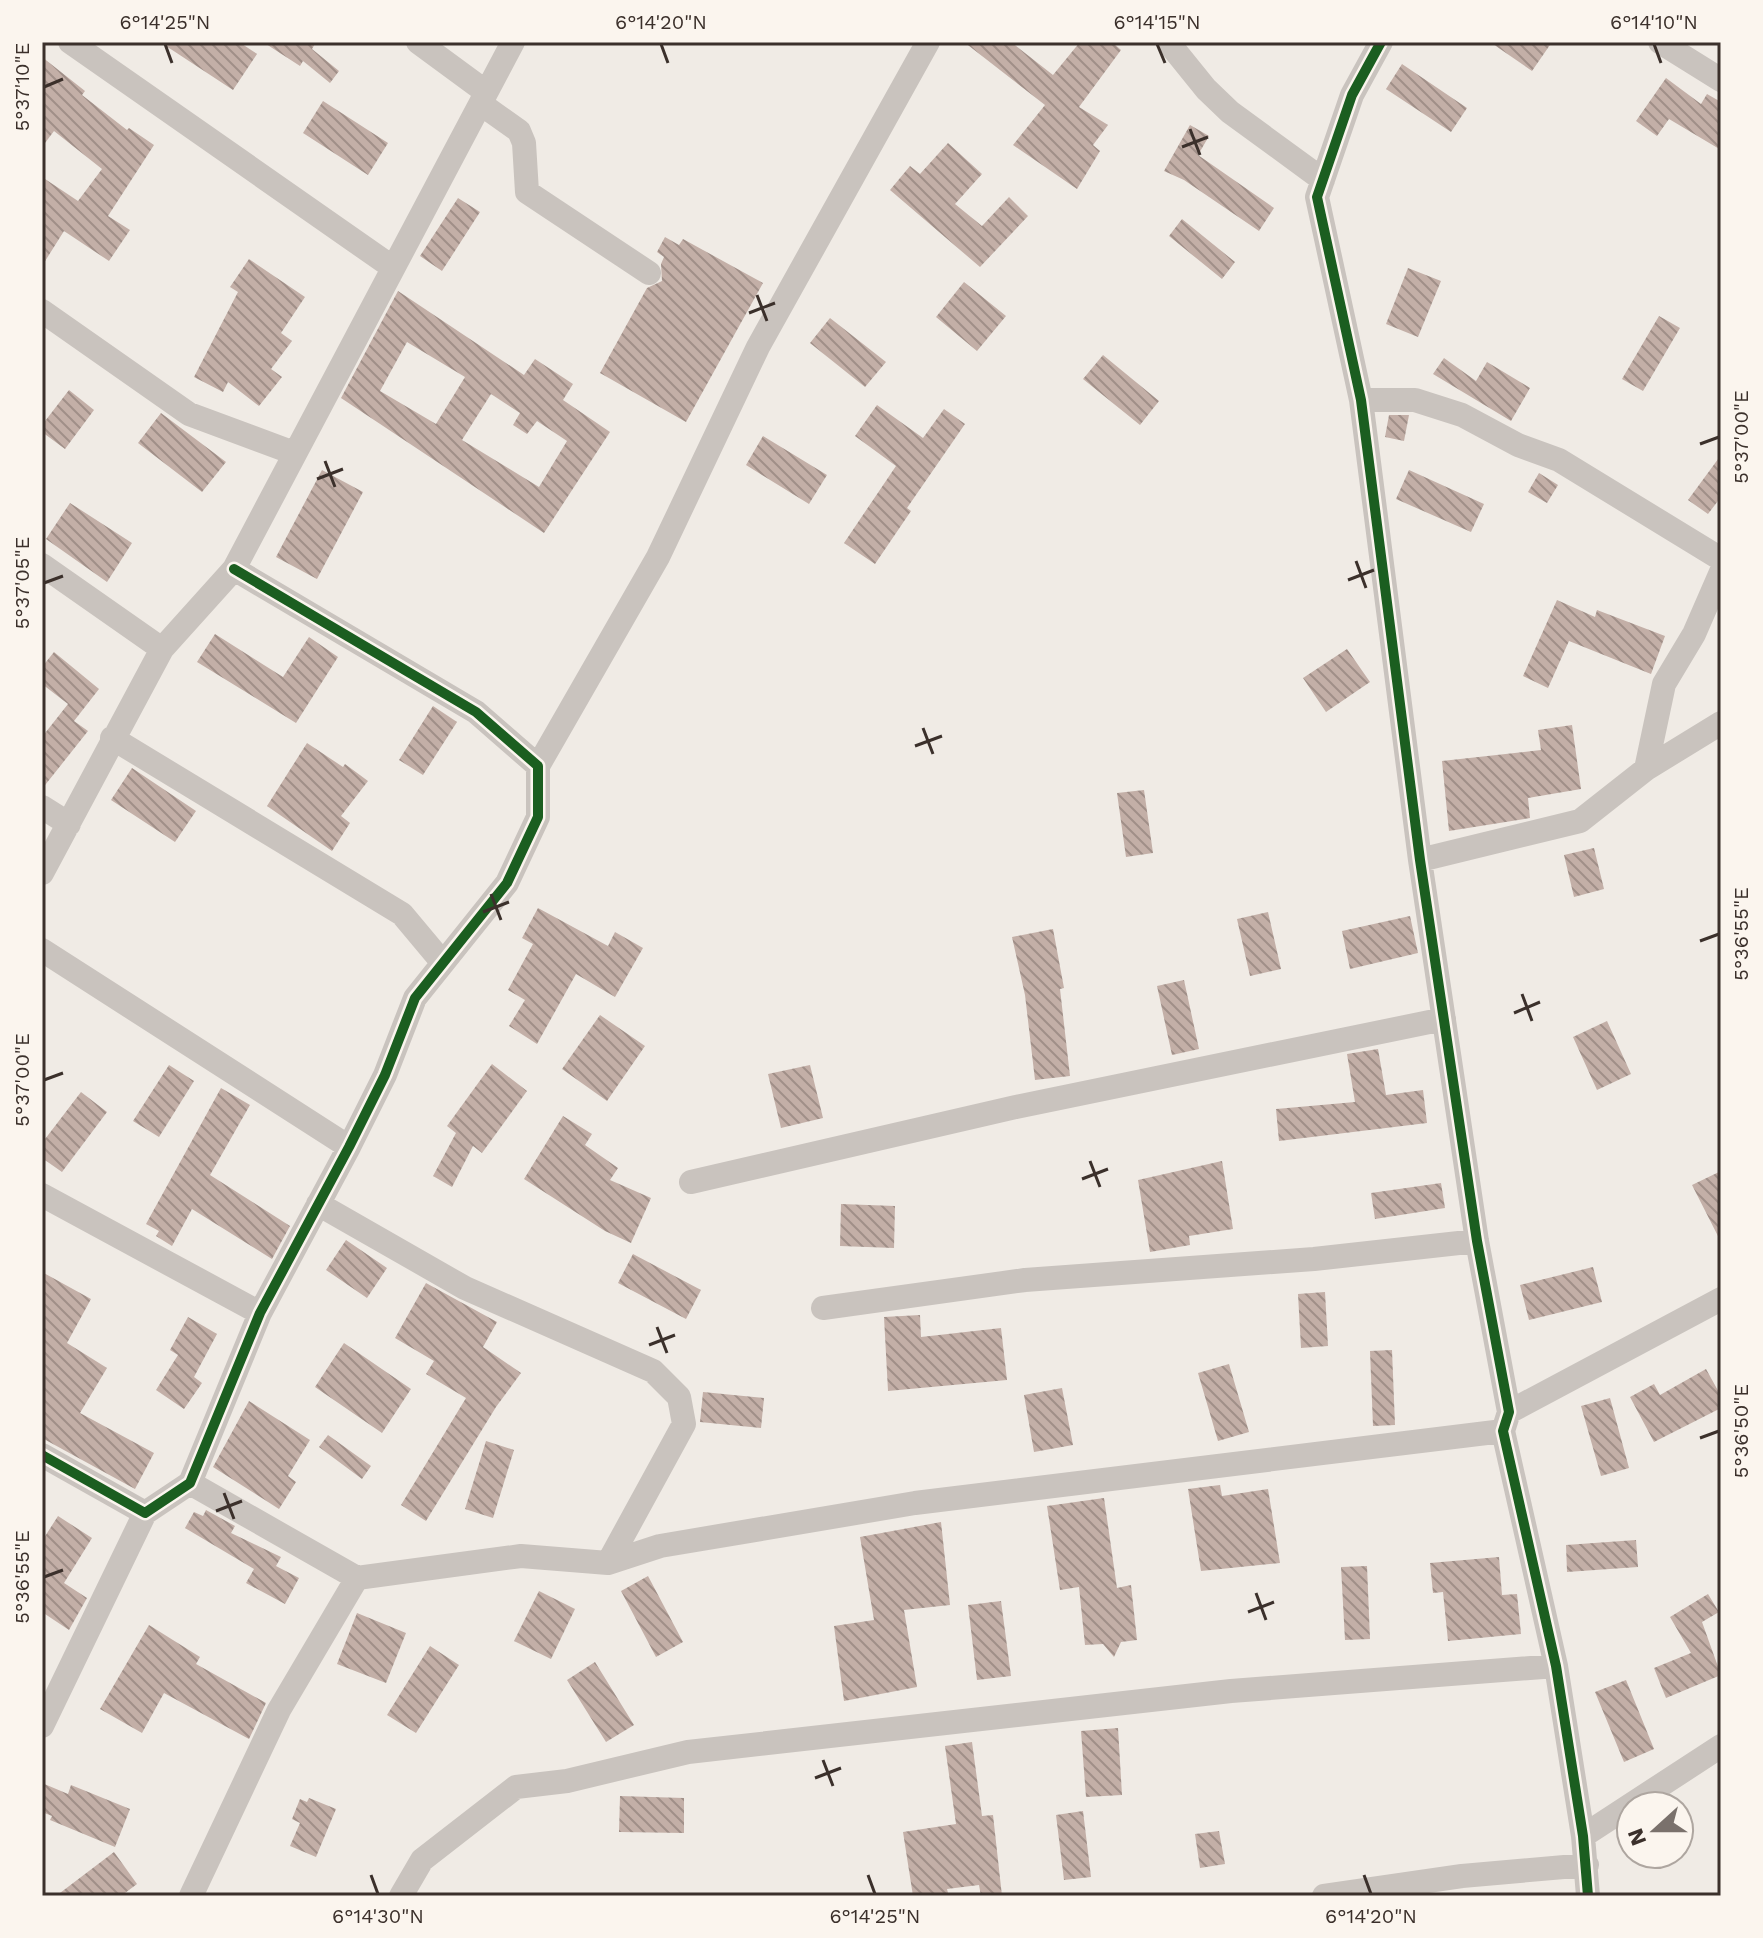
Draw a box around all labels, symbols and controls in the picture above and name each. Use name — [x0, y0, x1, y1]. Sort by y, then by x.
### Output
text: 6°14'25"N — [119, 10, 211, 34]
text: 6°14'20"N — [615, 10, 707, 34]
text: 6°14'15"N — [1113, 10, 1201, 34]
text: 6°14'10"N — [1610, 10, 1698, 34]
text: 5°37'10"E — [10, 43, 34, 131]
text: 5°37'00"E — [1729, 390, 1753, 484]
text: 5°37'05"E — [10, 537, 34, 629]
text: 5°36'55"E — [1729, 887, 1753, 981]
text: 5°37'00"E — [10, 1033, 34, 1127]
text: 5°36'50"E — [1729, 1384, 1753, 1478]
text: 5°36'55"E — [10, 1530, 34, 1624]
north arrow — [1615, 1790, 1695, 1870]
text: N — [1622, 1825, 1651, 1849]
text: 6°14'30"N — [332, 1904, 424, 1928]
text: 6°14'25"N — [829, 1904, 921, 1928]
text: 6°14'20"N — [1325, 1904, 1417, 1928]

